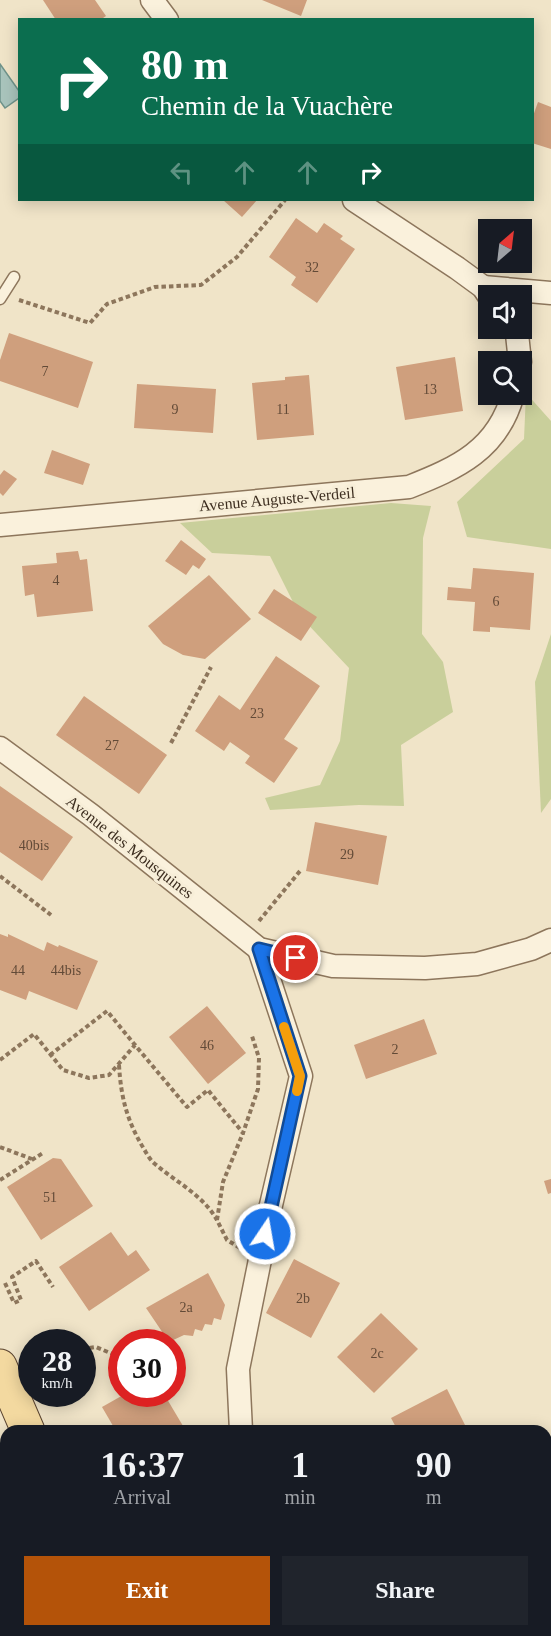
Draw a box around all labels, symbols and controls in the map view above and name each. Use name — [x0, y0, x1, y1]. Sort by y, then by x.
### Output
icon: right — [42, 42, 120, 120]
text: 80 m — [141, 42, 229, 88]
text: Chemin de la Vuachère — [141, 91, 393, 121]
icon: left — [165, 156, 198, 189]
icon: ahead — [228, 156, 261, 189]
icon: ahead — [291, 156, 324, 189]
icon: right — [354, 156, 387, 189]
north arrow — [478, 219, 532, 273]
map controls — [478, 219, 532, 405]
house number: 32 — [305, 260, 319, 275]
button: sound — [478, 285, 532, 339]
button: search — [478, 351, 532, 405]
house number: 7 — [42, 364, 49, 379]
house number: 13 — [423, 382, 437, 397]
house number: 9 — [172, 402, 179, 417]
house number: 11 — [276, 402, 290, 417]
street label: Avenue Auguste-Verdeil — [198, 484, 356, 515]
house number: 4 — [53, 573, 60, 588]
house number: 6 — [493, 594, 500, 609]
house number: 23 — [250, 706, 264, 721]
house number: 27 — [105, 738, 119, 753]
street label: Avenue des Mousquines — [63, 792, 197, 903]
house number: 40bis — [19, 838, 49, 853]
house number: 29 — [340, 847, 354, 862]
pin — [270, 932, 321, 983]
icon: arrive — [279, 941, 312, 974]
house number: 44 — [11, 963, 25, 978]
house number: 44bis — [51, 963, 81, 978]
house number: 46 — [200, 1038, 214, 1053]
house number: 2 — [392, 1042, 399, 1057]
house number: 51 — [43, 1190, 57, 1205]
position arrow — [233, 1202, 297, 1266]
house number: 2b — [296, 1291, 310, 1306]
house number: 2a — [179, 1300, 193, 1315]
speed limit sign: 30 — [108, 1329, 186, 1407]
text: 28 — [42, 1344, 72, 1377]
house number: 2c — [370, 1346, 384, 1361]
text: km/h — [42, 1375, 72, 1391]
text: 16:37 — [100, 1445, 184, 1485]
text: 1 — [291, 1445, 309, 1485]
text: 90 — [416, 1445, 452, 1485]
text: Arrival — [113, 1486, 171, 1508]
text: min — [284, 1486, 316, 1508]
text: m — [426, 1486, 442, 1508]
button: Exit — [24, 1556, 270, 1625]
button: Share — [282, 1556, 528, 1625]

